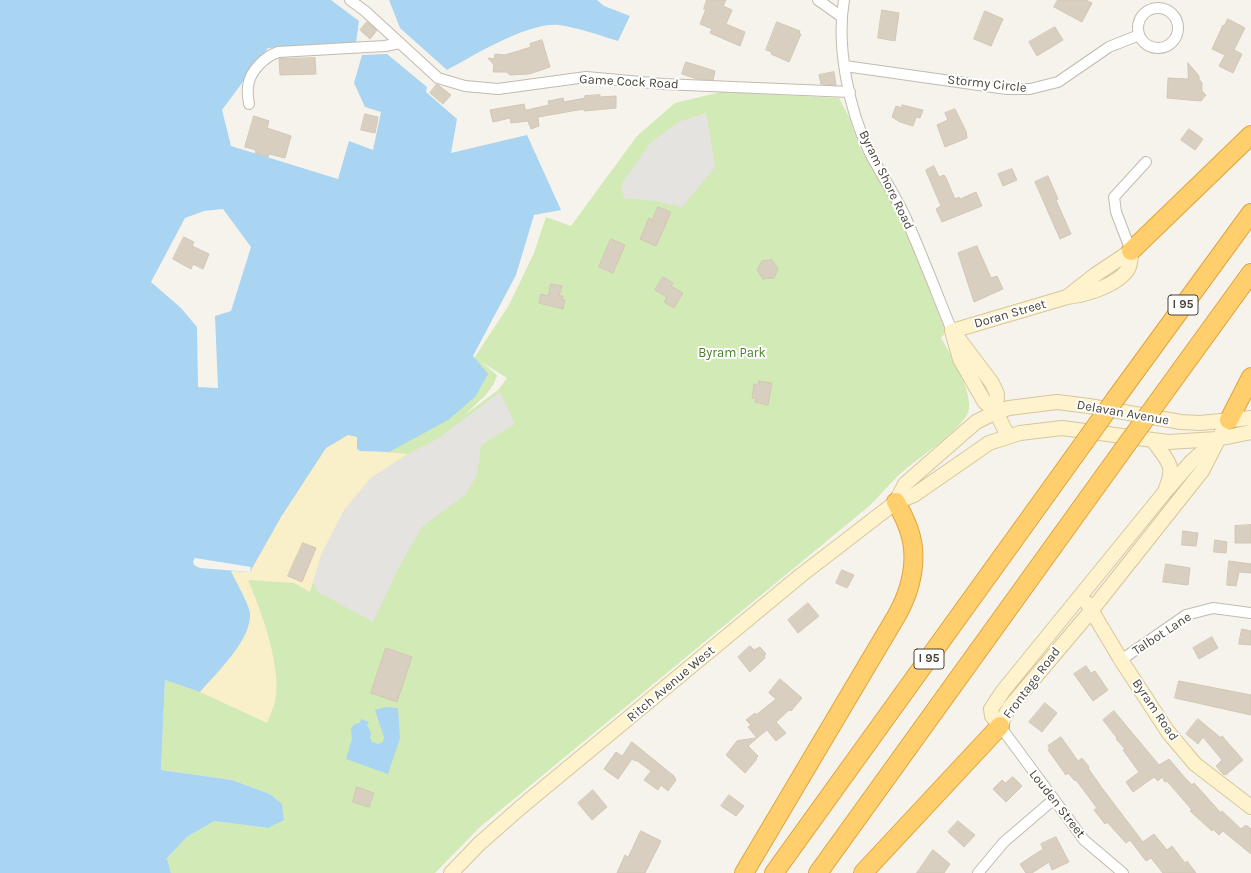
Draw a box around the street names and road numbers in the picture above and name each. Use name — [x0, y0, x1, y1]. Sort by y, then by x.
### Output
street label: Game Cock Road — [579, 72, 679, 92]
street label: Stormy Circle — [947, 72, 1027, 96]
street label: Byram Shore Road — [855, 128, 917, 232]
road number: I 95 — [1168, 295, 1198, 315]
street label: Doran Street — [972, 296, 1048, 332]
street label: Delavan Avenue — [1076, 397, 1170, 429]
street label: Talbot Lane — [1130, 609, 1194, 659]
street label: Ritch Avenue West — [624, 643, 718, 725]
street label: Frontage Road — [1000, 644, 1064, 722]
road number: I 95 — [914, 649, 944, 669]
street label: Byram Road — [1129, 676, 1181, 744]
street label: Louden Street — [1026, 767, 1088, 841]

